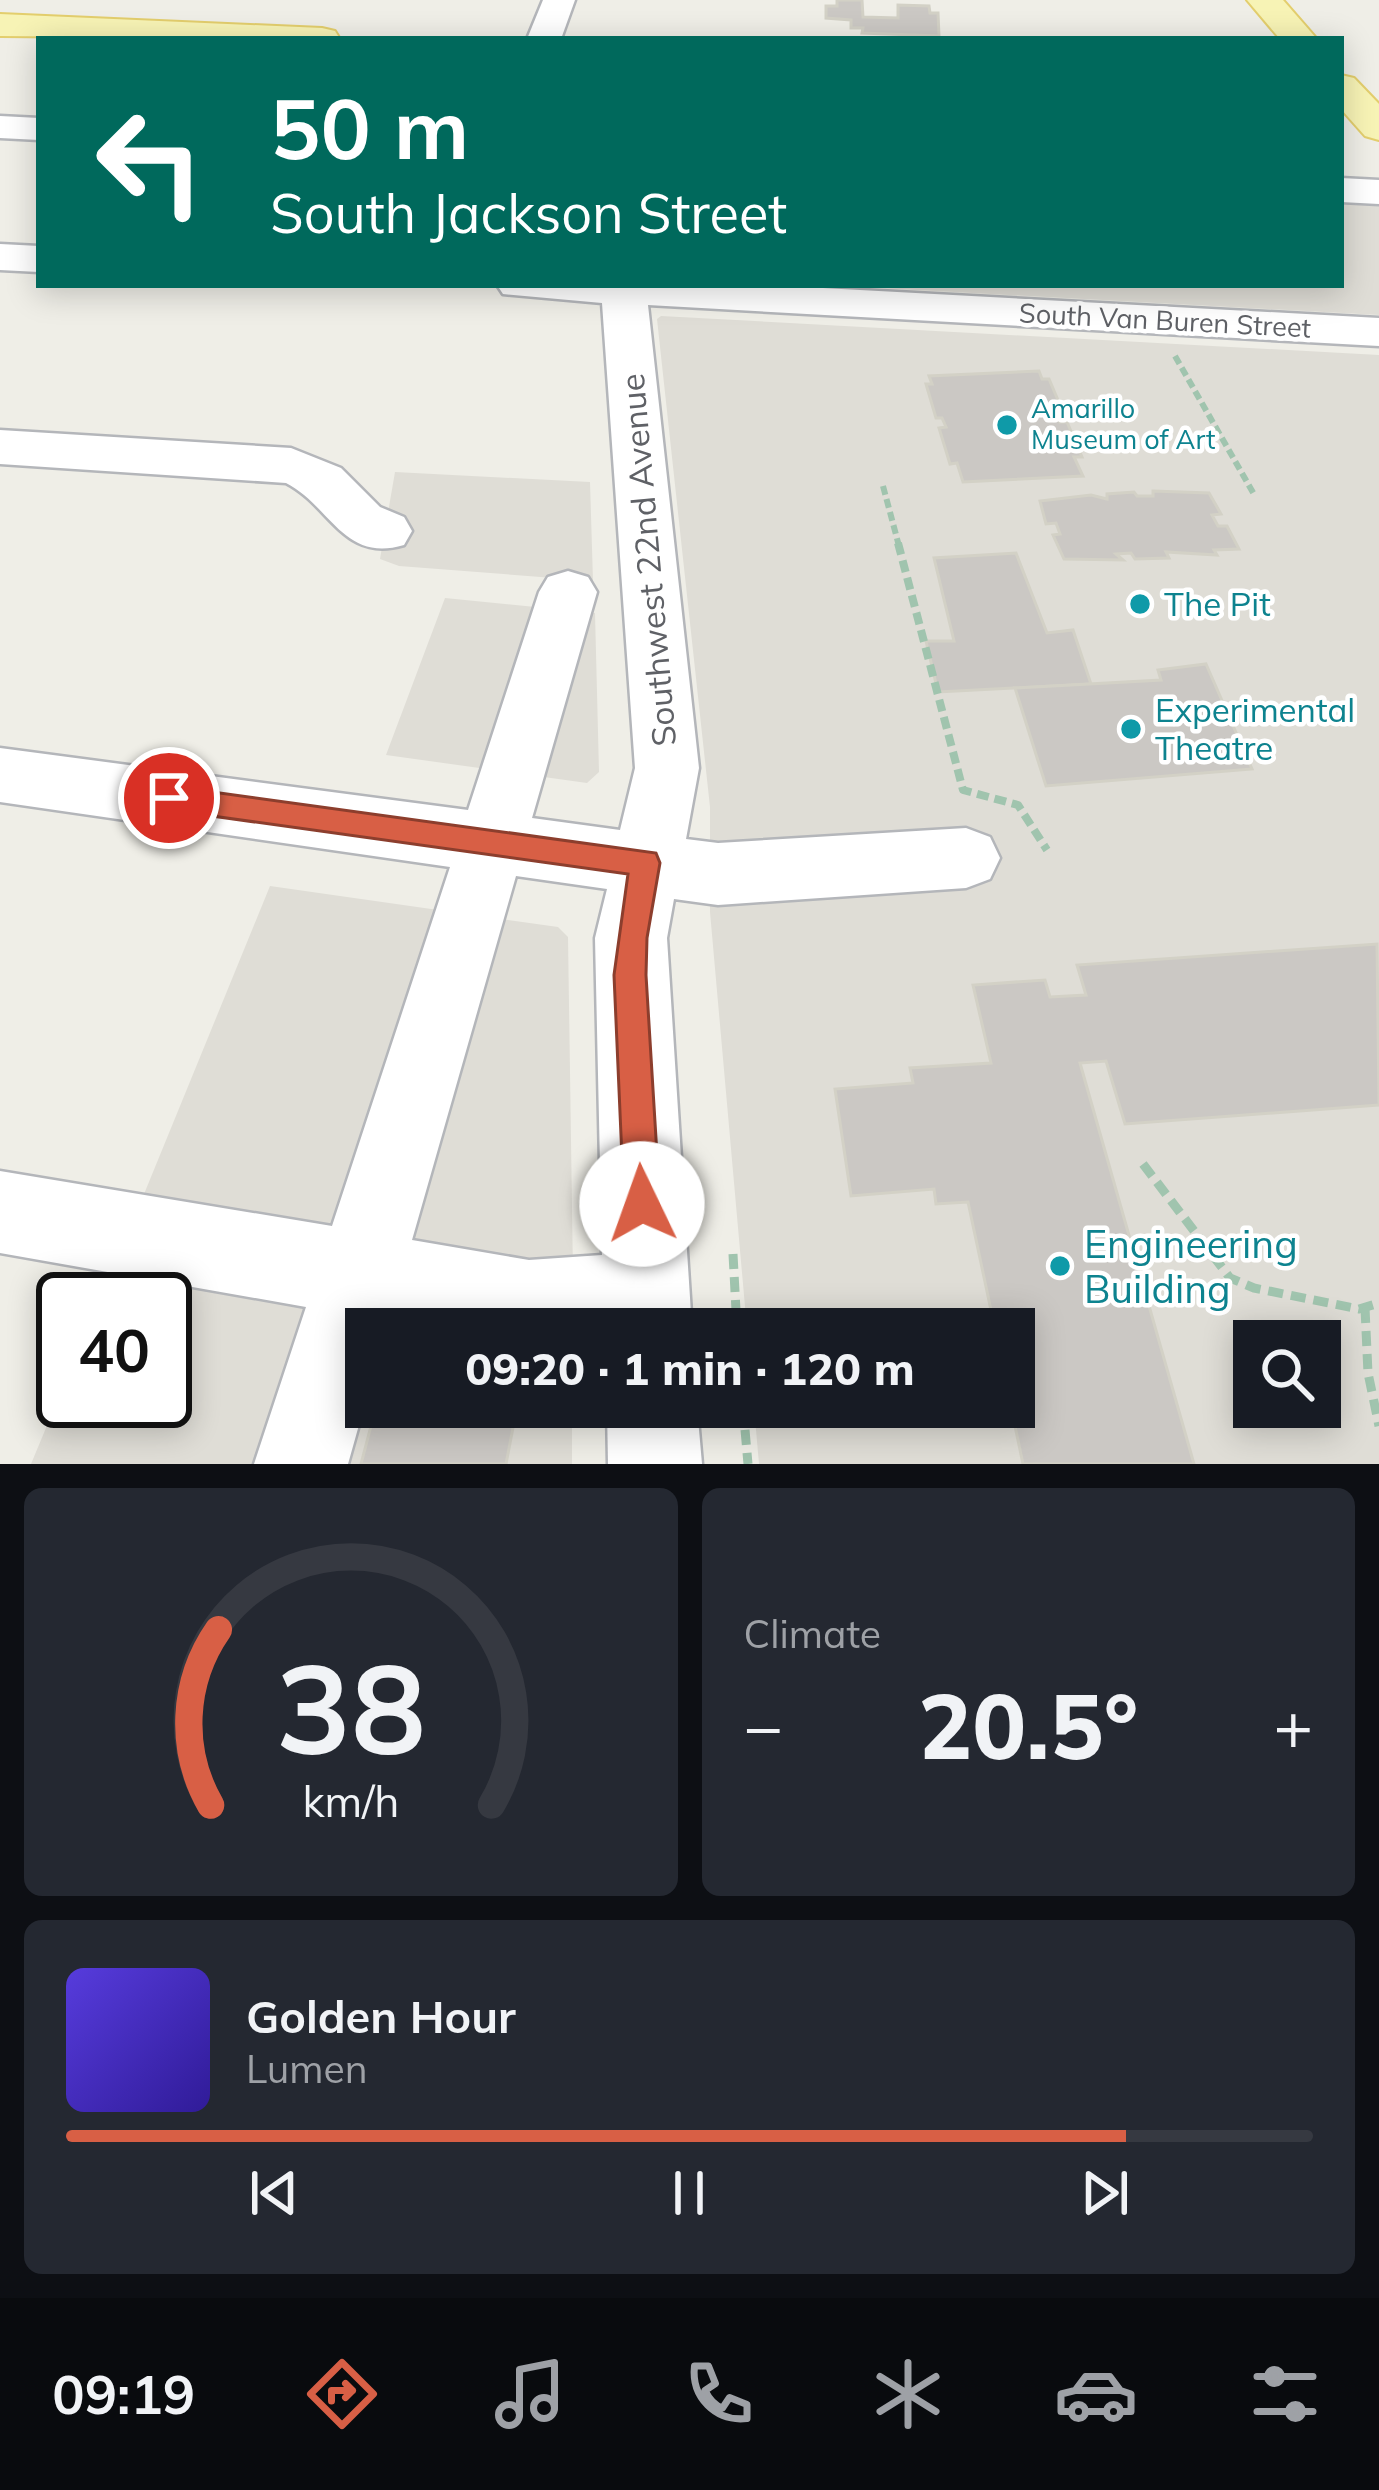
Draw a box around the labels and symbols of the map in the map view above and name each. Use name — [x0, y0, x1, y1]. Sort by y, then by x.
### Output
street label: South Van Buren Street — [1018, 295, 1312, 345]
street label: Southwest 22nd Avenue — [611, 372, 684, 748]
place label: Amarillo Museum of Art — [1031, 391, 1215, 456]
marker: Amarillo Museum of Art — [994, 412, 1020, 438]
place label: The Pit — [1164, 583, 1271, 624]
marker: The Pit — [1127, 591, 1153, 617]
place label: Experimental Theatre — [1155, 689, 1355, 768]
marker: Experimental Theatre — [1118, 716, 1144, 742]
pin — [118, 747, 220, 849]
position arrow — [579, 1141, 705, 1267]
place label: Engineering Building — [1084, 1219, 1298, 1313]
marker: Engineering Building — [1047, 1253, 1073, 1279]
speed limit sign: 40 — [36, 1272, 192, 1428]

